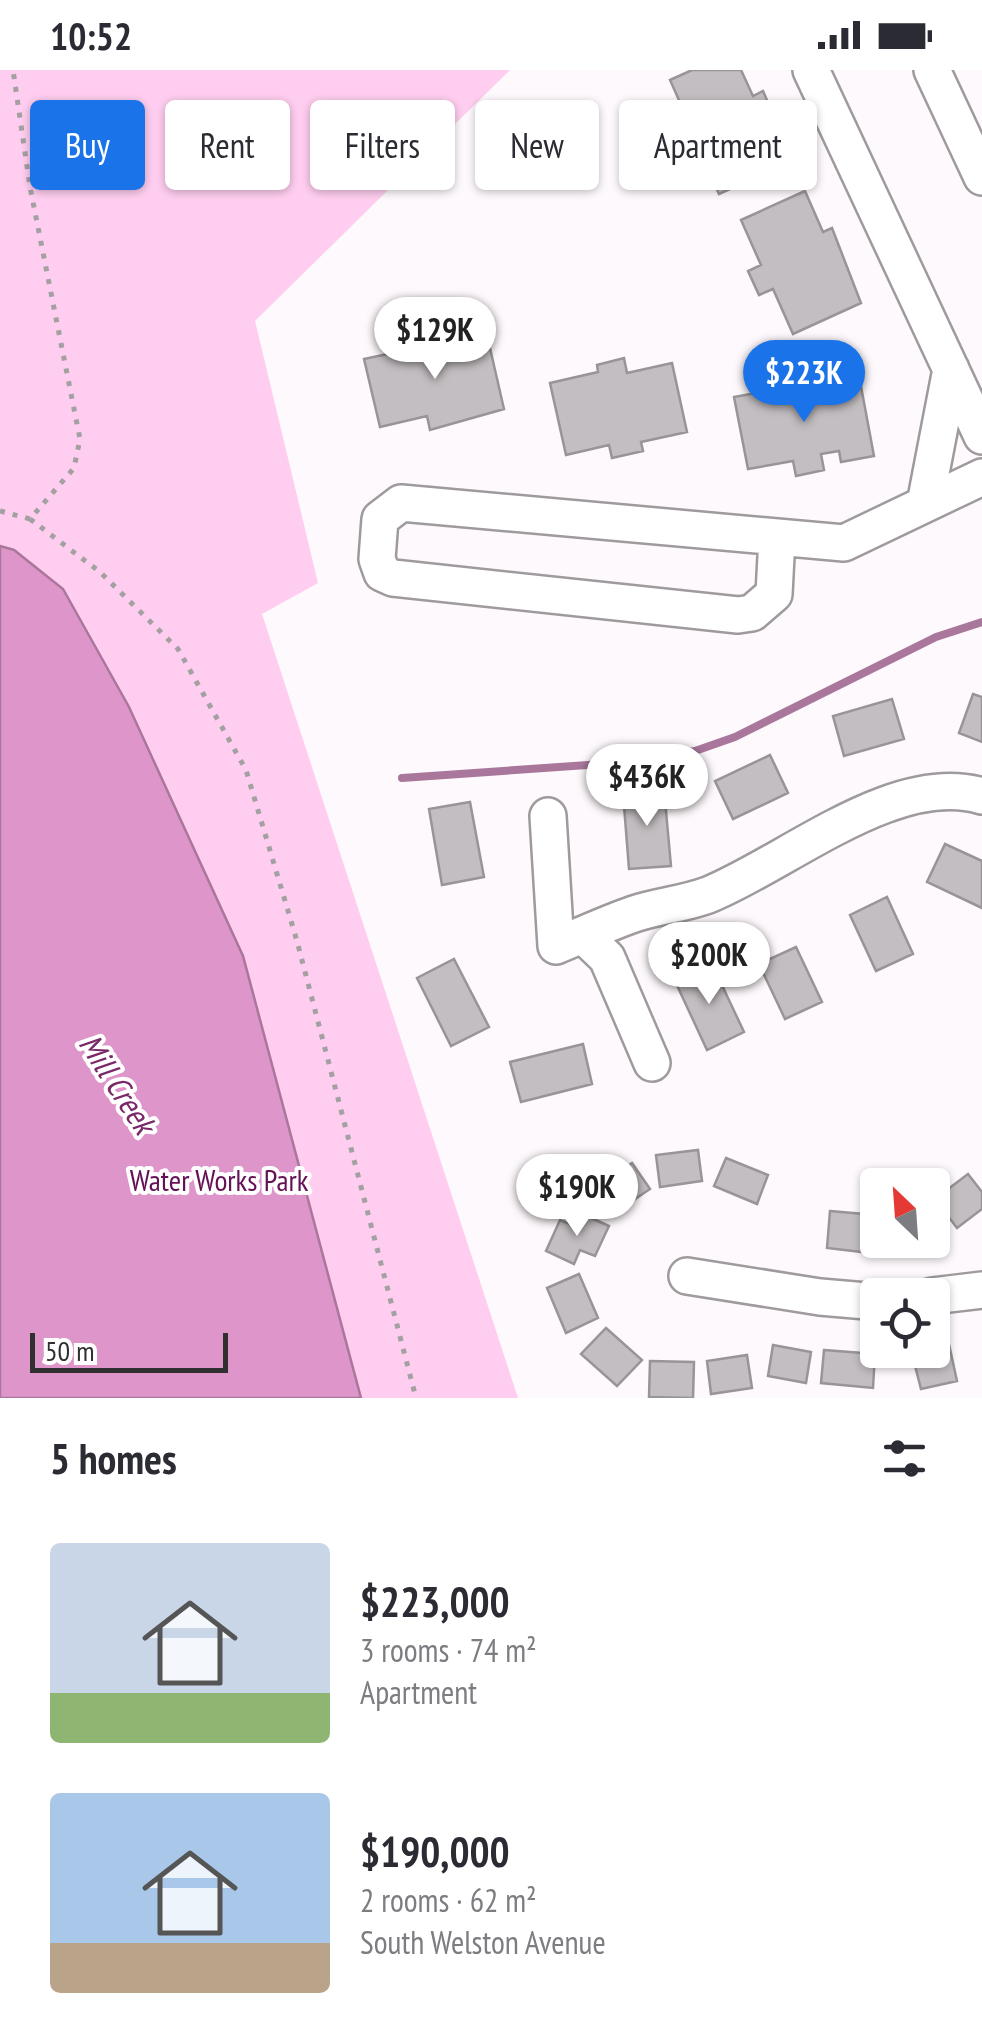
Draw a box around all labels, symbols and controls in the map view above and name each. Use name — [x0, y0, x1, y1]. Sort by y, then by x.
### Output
text: 10:52 — [50, 11, 132, 60]
chip: Buy — [30, 100, 145, 190]
chip: Rent — [165, 100, 290, 190]
chip: Filters — [310, 100, 455, 190]
chip: New — [475, 100, 599, 190]
chip: Apartment — [619, 100, 817, 190]
pin: $129K — [365, 297, 505, 382]
text: $129K — [396, 308, 474, 350]
pin: $223K — [734, 340, 874, 425]
text: $223K — [765, 351, 843, 393]
pin: $436K — [577, 744, 717, 829]
text: $436K — [608, 755, 686, 797]
pin: $200K — [639, 922, 779, 1007]
text: $200K — [670, 933, 748, 975]
water label: Mill Creek — [70, 1026, 168, 1144]
pin: $190K — [507, 1154, 647, 1239]
park label: Water Works Park — [130, 1160, 309, 1199]
text: $190K — [538, 1165, 616, 1207]
north arrow — [860, 1168, 950, 1258]
map controls — [860, 1168, 950, 1368]
button: locate — [860, 1278, 950, 1368]
scale bar — [30, 1328, 228, 1372]
text: 50 m — [45, 1332, 94, 1369]
text: 5 homes — [50, 1431, 177, 1486]
icon: filters — [877, 1431, 932, 1486]
text: $223,000 — [360, 1574, 510, 1629]
icon: home — [130, 1583, 250, 1703]
text: 3 rooms · 74 m² — [360, 1629, 537, 1671]
text: Apartment — [360, 1671, 477, 1713]
text: $190,000 — [360, 1824, 510, 1879]
icon: home — [130, 1833, 250, 1953]
text: 2 rooms · 62 m² — [360, 1879, 537, 1921]
text: South Welston Avenue — [360, 1921, 606, 1963]

